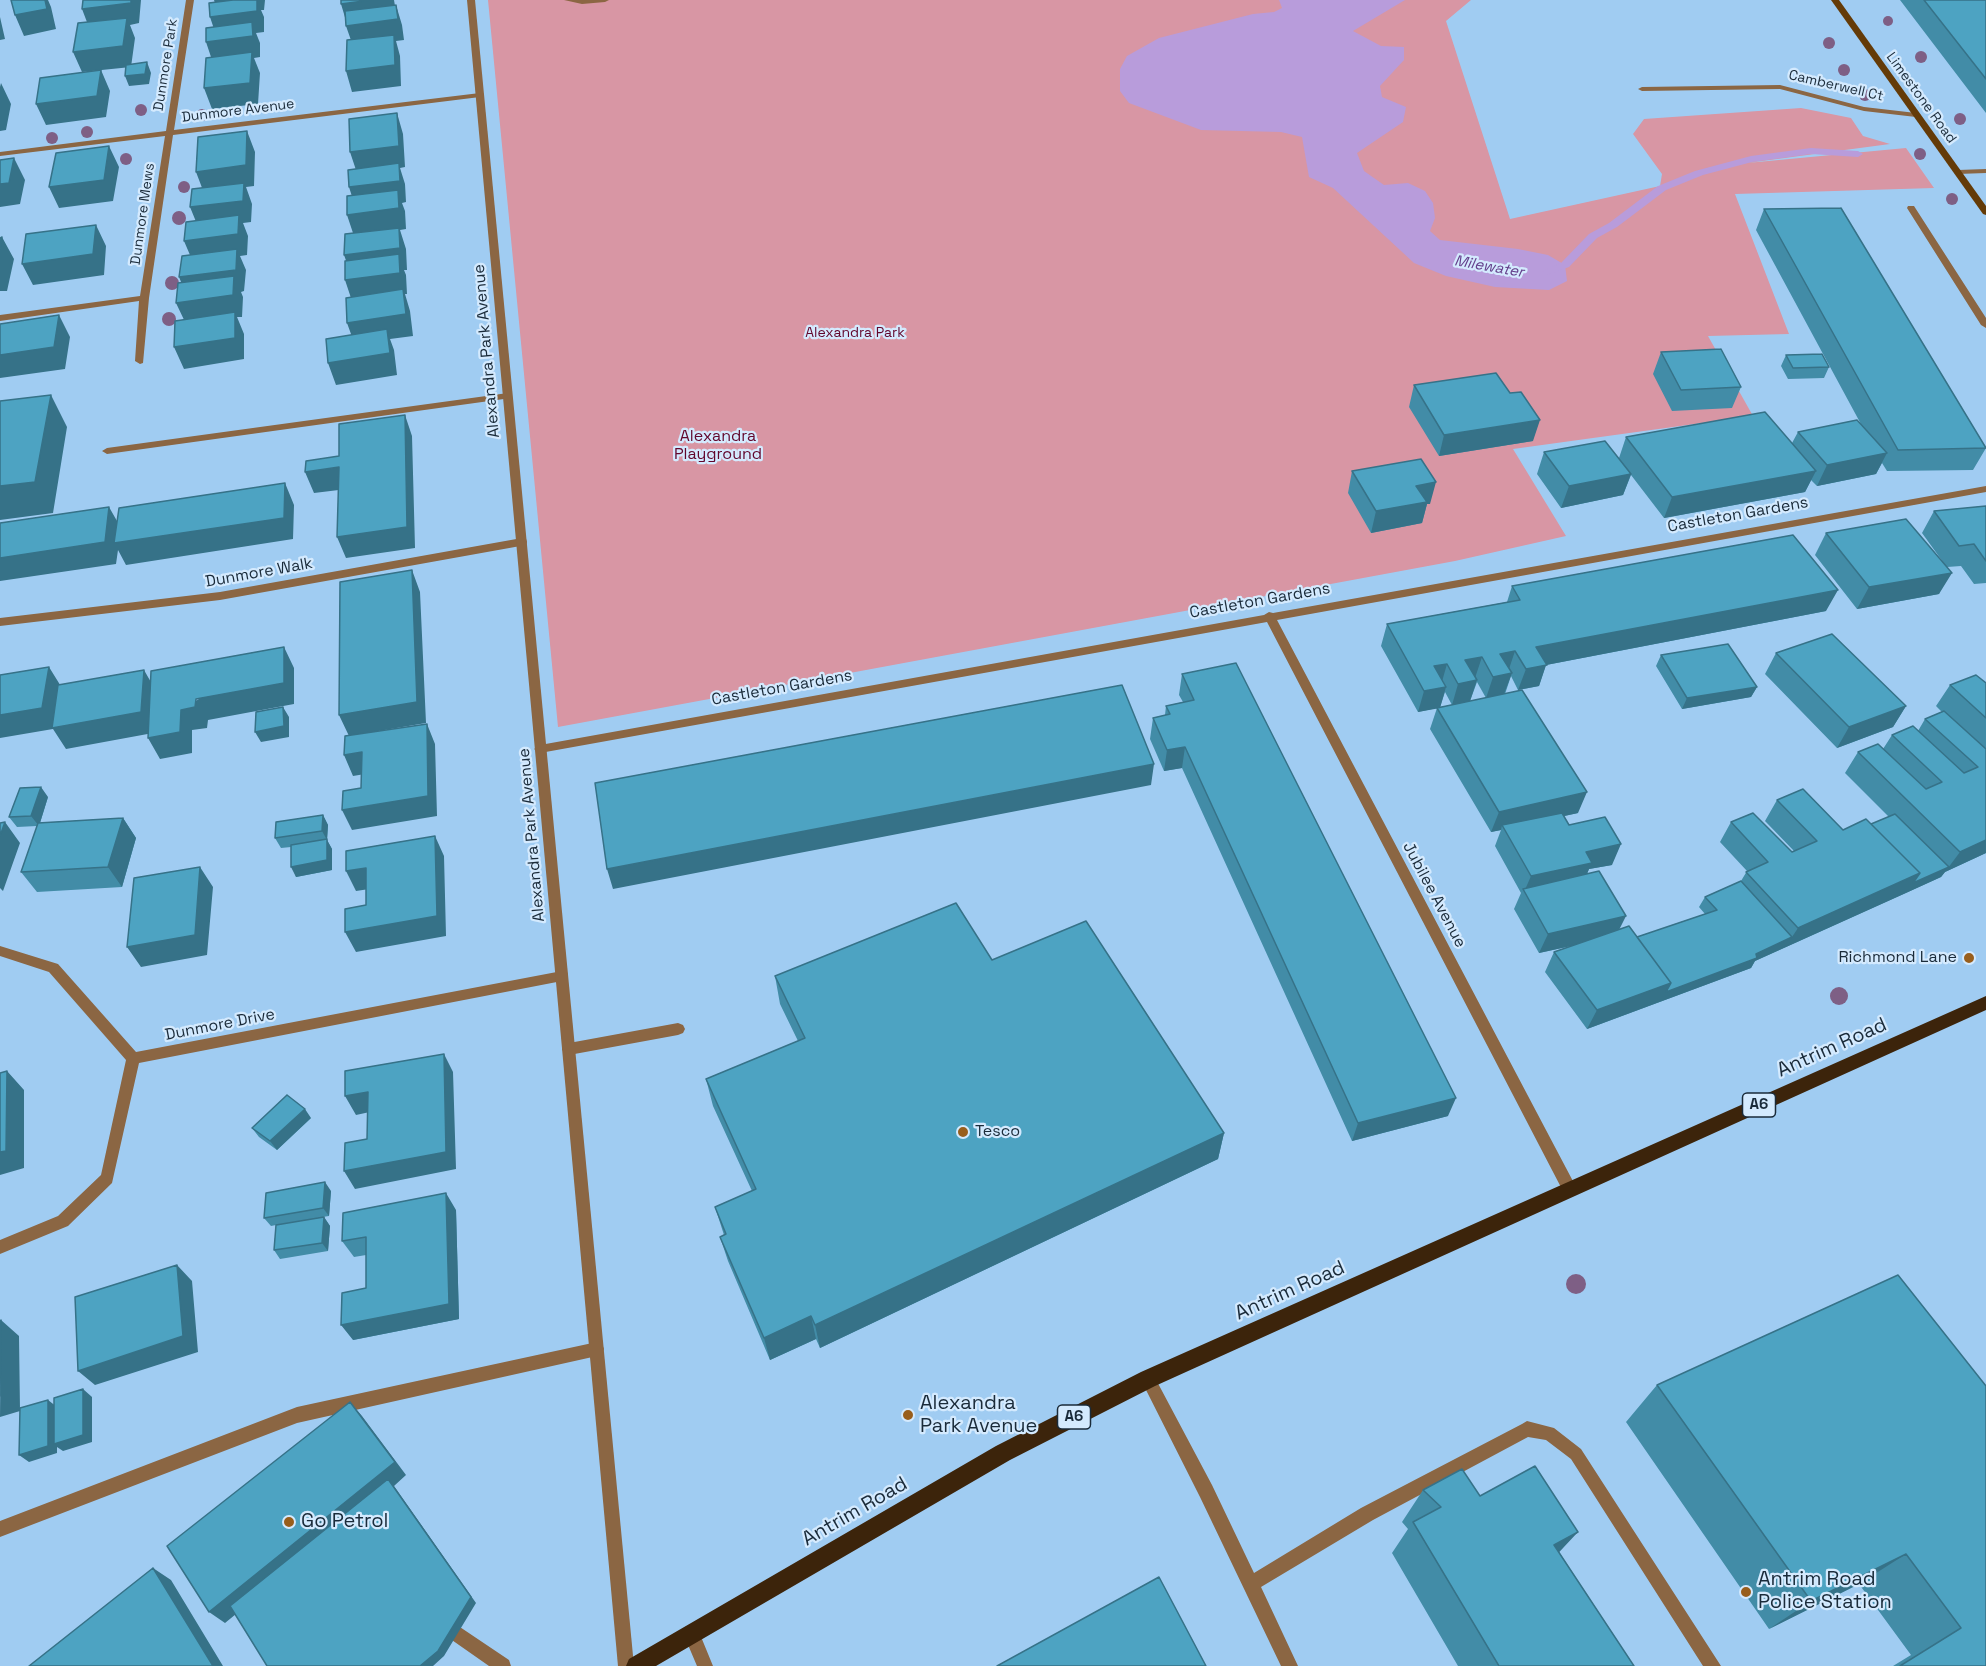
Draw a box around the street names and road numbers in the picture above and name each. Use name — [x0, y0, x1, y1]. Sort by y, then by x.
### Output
street label: Dunmore Park — [150, 18, 182, 112]
street label: Limestone Road — [1882, 49, 1960, 147]
street label: Camberwell Ct — [1787, 67, 1885, 105]
street label: Dunmore Avenue — [181, 96, 295, 126]
street label: Dunmore Mews — [128, 162, 158, 266]
street label: Alexandra Park Avenue — [470, 263, 504, 439]
street label: Castleton Gardens — [1666, 493, 1810, 537]
street label: Dunmore Walk — [204, 554, 314, 592]
street label: Castleton Gardens — [1188, 579, 1332, 623]
street label: Castleton Gardens — [710, 666, 854, 710]
street label: Alexandra Park Avenue — [515, 747, 549, 923]
street label: Jubilee Avenue — [1398, 839, 1470, 951]
street label: Dunmore Drive — [163, 1005, 277, 1045]
street label: Antrim Road — [1773, 1013, 1891, 1083]
road number: A6 — [1742, 1093, 1776, 1117]
street label: Antrim Road — [1231, 1256, 1349, 1326]
road number: A6 — [1058, 1405, 1090, 1429]
street label: Antrim Road — [798, 1472, 912, 1552]

